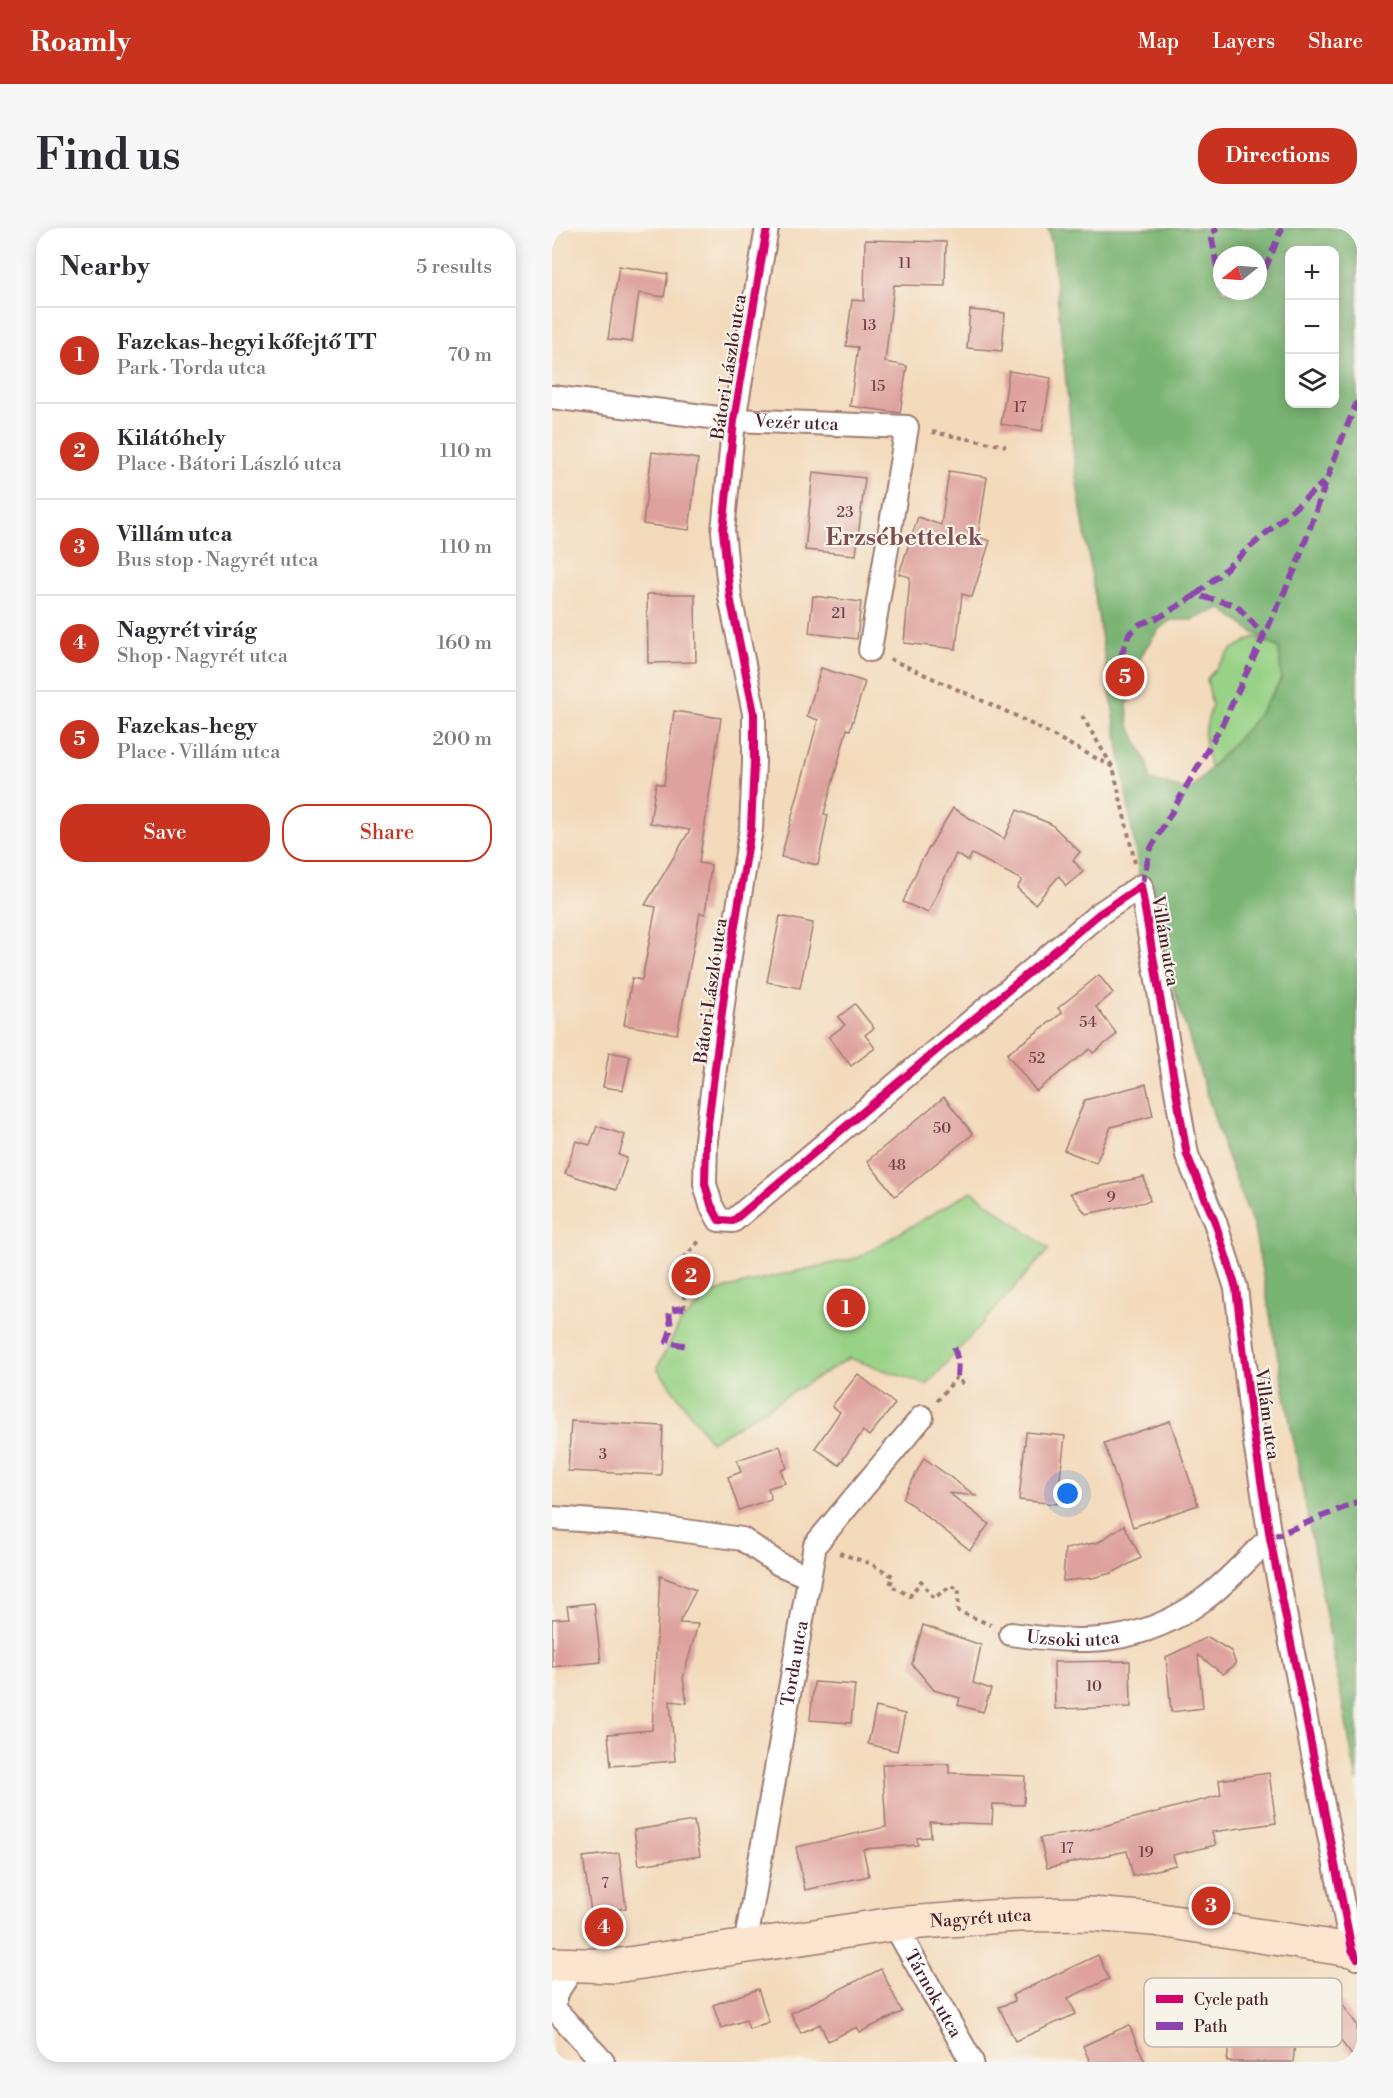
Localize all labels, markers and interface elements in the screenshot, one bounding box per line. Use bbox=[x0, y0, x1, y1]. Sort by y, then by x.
text: Roamly bbox=[30, 25, 131, 60]
text: Map bbox=[1138, 29, 1179, 55]
text: Layers bbox=[1212, 29, 1275, 55]
text: Share bbox=[1308, 29, 1363, 55]
button: Directions bbox=[1198, 128, 1357, 184]
text: Find us bbox=[36, 130, 180, 183]
north arrow bbox=[1213, 246, 1267, 300]
map controls bbox=[1285, 246, 1339, 408]
button: + bbox=[1285, 246, 1339, 300]
text: Nearby bbox=[60, 251, 150, 283]
house number: 11 bbox=[898, 254, 912, 273]
text: 5 results bbox=[416, 255, 492, 280]
street label: Bátori László utca bbox=[706, 292, 752, 442]
button: − bbox=[1285, 300, 1339, 354]
house number: 13 bbox=[862, 316, 876, 335]
text: Fazekas-hegyi kőfejtő TT bbox=[117, 329, 377, 356]
text: 1 bbox=[75, 343, 84, 368]
text: 70 m bbox=[448, 343, 492, 368]
button: layers bbox=[1285, 354, 1339, 408]
text: Park · Torda utca bbox=[117, 356, 266, 381]
house number: 15 bbox=[871, 377, 885, 396]
house number: 17 bbox=[1013, 398, 1027, 417]
street label: Vezér utca bbox=[753, 409, 840, 436]
text: Kilátóhely bbox=[117, 425, 226, 452]
text: 2 bbox=[73, 439, 86, 464]
text: 110 m bbox=[440, 439, 492, 464]
text: Place · Bátori László utca bbox=[117, 452, 342, 477]
house number: 23 bbox=[837, 503, 853, 522]
text: Villám utca bbox=[117, 521, 232, 548]
district label: Erzsébettelek bbox=[826, 523, 984, 553]
text: 3 bbox=[73, 535, 86, 560]
text: 110 m bbox=[440, 535, 492, 560]
text: Bus stop · Nagyrét utca bbox=[117, 548, 318, 573]
house number: 21 bbox=[831, 604, 847, 623]
text: Nagyrét virág bbox=[117, 617, 257, 644]
text: 4 bbox=[73, 631, 86, 656]
text: 160 m bbox=[437, 631, 492, 656]
text: Shop · Nagyrét utca bbox=[117, 644, 288, 669]
pin: 5 bbox=[1106, 654, 1144, 700]
text: Fazekas-hegy bbox=[117, 713, 258, 740]
text: 5 bbox=[73, 727, 86, 752]
text: 200 m bbox=[432, 727, 492, 752]
text: Place · Villám utca bbox=[117, 740, 280, 765]
button: Save bbox=[60, 804, 270, 862]
button: Share bbox=[282, 804, 492, 862]
street label: Villám utca bbox=[1146, 893, 1184, 989]
street label: Bátori László utca bbox=[689, 916, 733, 1066]
house number: 54 bbox=[1079, 1013, 1097, 1032]
house number: 52 bbox=[1029, 1049, 1045, 1068]
house number: 50 bbox=[933, 1119, 951, 1138]
house number: 48 bbox=[888, 1156, 906, 1175]
house number: 9 bbox=[1106, 1188, 1116, 1207]
pin: 2 bbox=[672, 1254, 710, 1298]
pin: 1 bbox=[826, 1286, 866, 1330]
street label: Villám utca bbox=[1249, 1366, 1285, 1462]
house number: 3 bbox=[599, 1445, 607, 1464]
your location bbox=[1053, 1479, 1082, 1508]
street label: Torda utca bbox=[776, 1618, 813, 1708]
street label: Uzsoki utca bbox=[1025, 1625, 1122, 1652]
house number: 10 bbox=[1086, 1677, 1102, 1696]
house number: 17 bbox=[1060, 1839, 1074, 1858]
house number: 19 bbox=[1138, 1843, 1154, 1862]
house number: 7 bbox=[601, 1874, 609, 1893]
pin: 3 bbox=[1192, 1884, 1230, 1928]
street label: Nagyrét utca bbox=[929, 1903, 1032, 1933]
pin: 4 bbox=[584, 1904, 624, 1950]
street label: Tárnok utca bbox=[899, 1946, 968, 2042]
legend bbox=[1144, 1978, 1342, 2047]
text: Cycle path bbox=[1194, 1990, 1269, 2010]
text: Path bbox=[1194, 2017, 1228, 2037]

